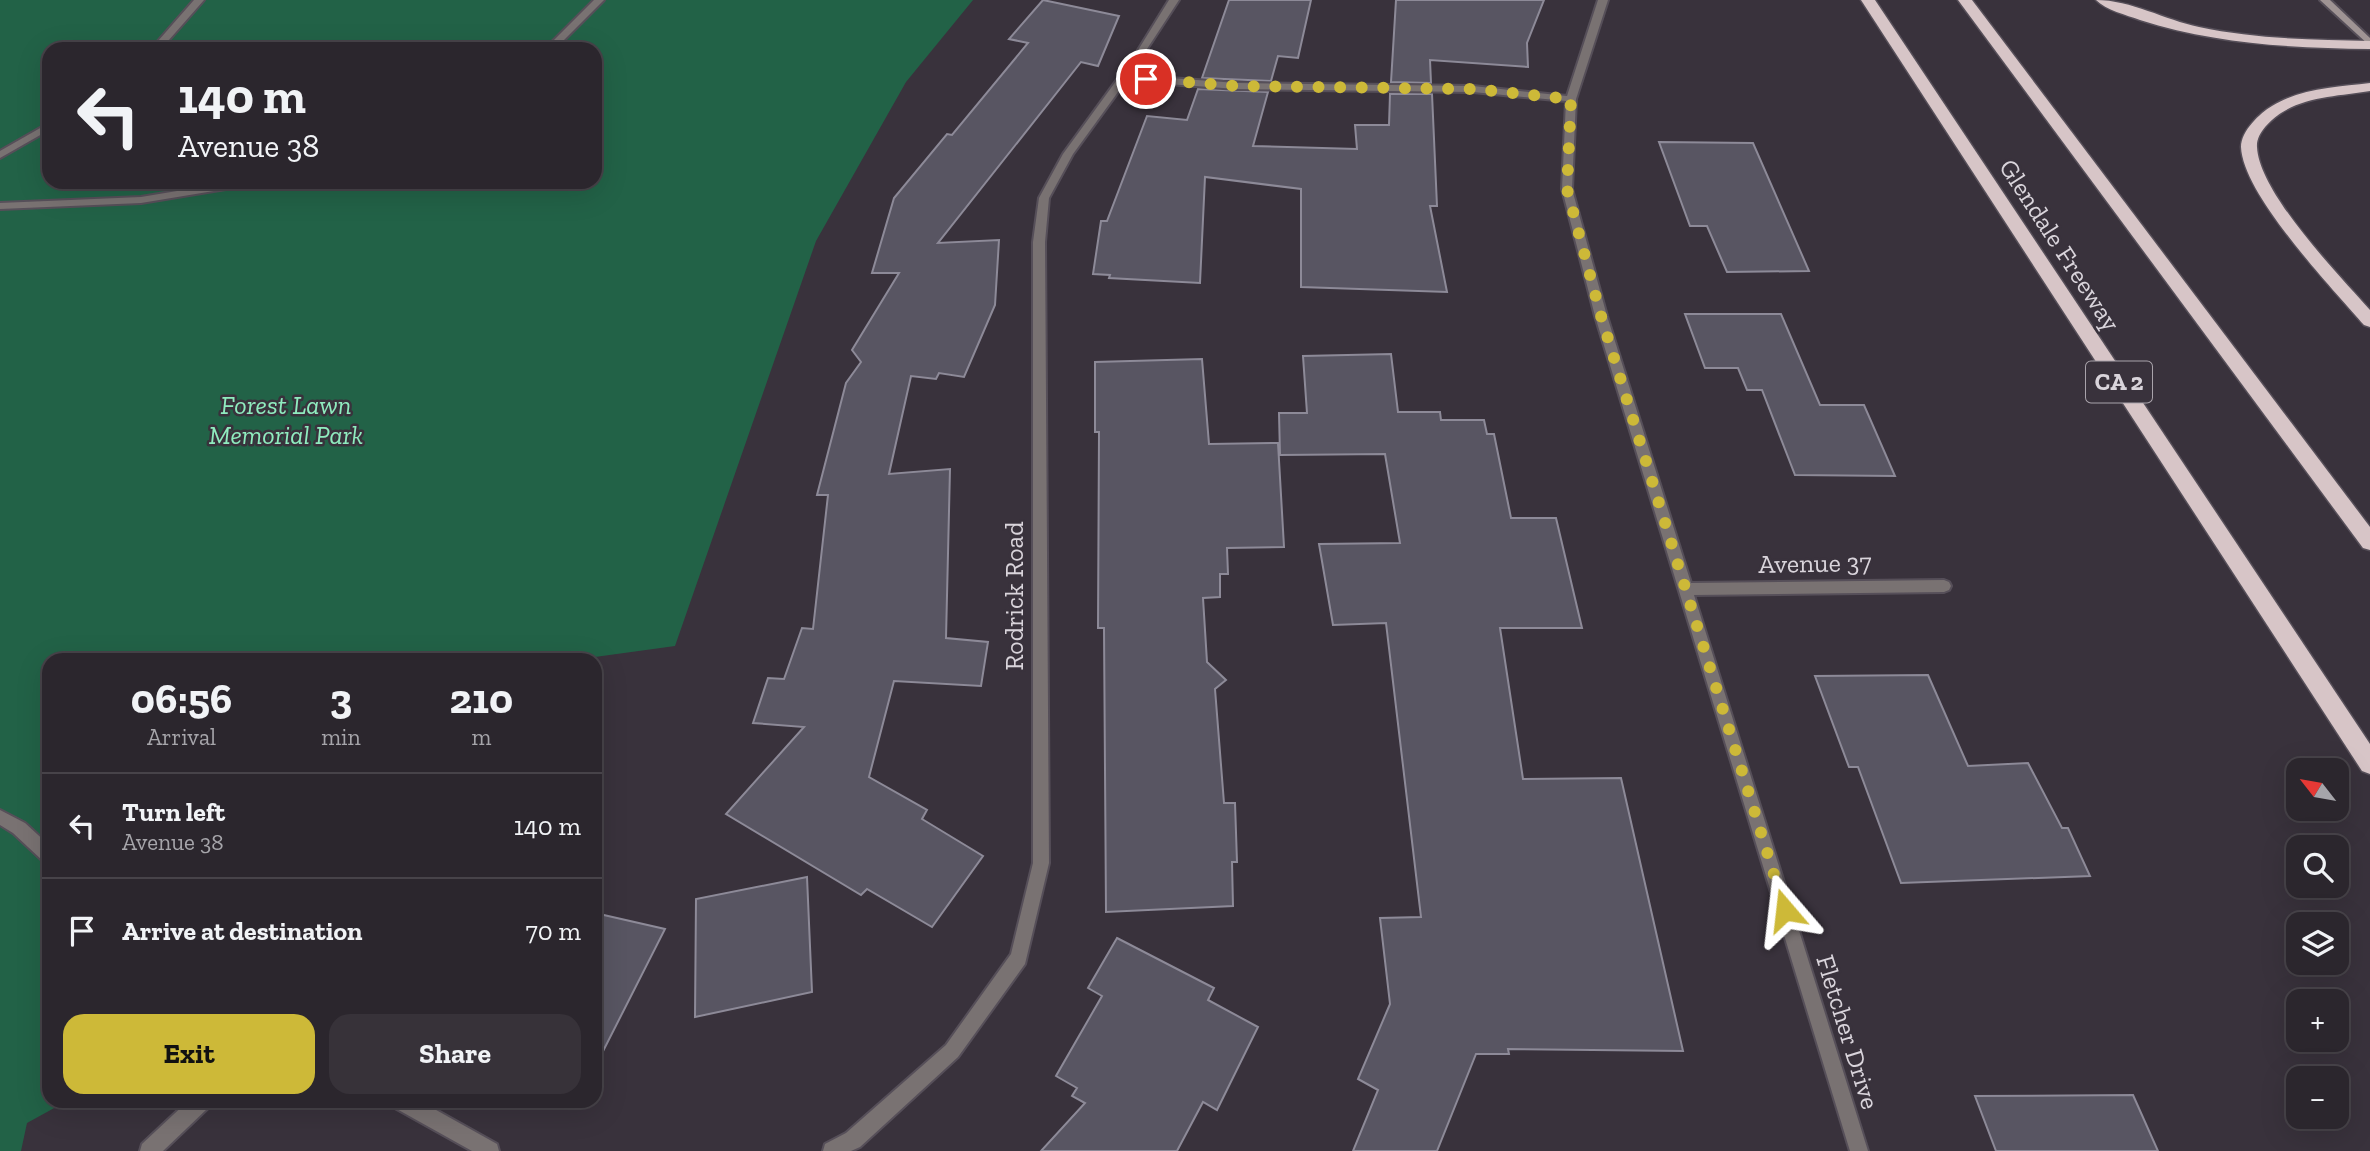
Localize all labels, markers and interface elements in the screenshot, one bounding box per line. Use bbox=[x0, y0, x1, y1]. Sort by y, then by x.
pin bbox=[1116, 49, 1176, 109]
icon: arrive bbox=[1127, 60, 1165, 98]
text: 140 m bbox=[178, 67, 306, 126]
icon: left bbox=[63, 70, 154, 161]
text: Avenue 38 bbox=[178, 127, 320, 165]
street label: Glendale Freeway bbox=[1992, 153, 2128, 338]
road number: CA 2 bbox=[2086, 362, 2152, 402]
park label: Forest Lawn Memorial Park bbox=[209, 389, 363, 451]
street label: Rodrick Road bbox=[998, 522, 1030, 670]
street label: Avenue 37 bbox=[1758, 546, 1872, 580]
text: 06:56 bbox=[131, 673, 232, 724]
text: 3 bbox=[330, 673, 352, 724]
text: 210 bbox=[449, 673, 513, 724]
text: Arrival bbox=[147, 723, 216, 751]
text: min bbox=[321, 723, 361, 751]
text: m bbox=[471, 723, 491, 751]
north arrow bbox=[2286, 758, 2348, 821]
map controls bbox=[2286, 758, 2349, 1129]
text: Turn left bbox=[122, 796, 225, 828]
icon: left bbox=[63, 807, 101, 845]
text: 140 m bbox=[514, 810, 581, 842]
text: Avenue 38 bbox=[122, 828, 224, 856]
button: search bbox=[2286, 835, 2349, 898]
position arrow bbox=[1748, 873, 1822, 947]
icon: arrive bbox=[63, 912, 101, 950]
button: layers bbox=[2286, 912, 2349, 975]
text: Arrive at destination bbox=[122, 915, 362, 947]
text: 70 m bbox=[525, 915, 581, 947]
street label: Fletcher Drive bbox=[1809, 951, 1887, 1113]
button: + bbox=[2286, 989, 2349, 1052]
button: Exit bbox=[63, 1014, 315, 1094]
button: Share bbox=[329, 1014, 581, 1094]
button: − bbox=[2286, 1066, 2349, 1129]

